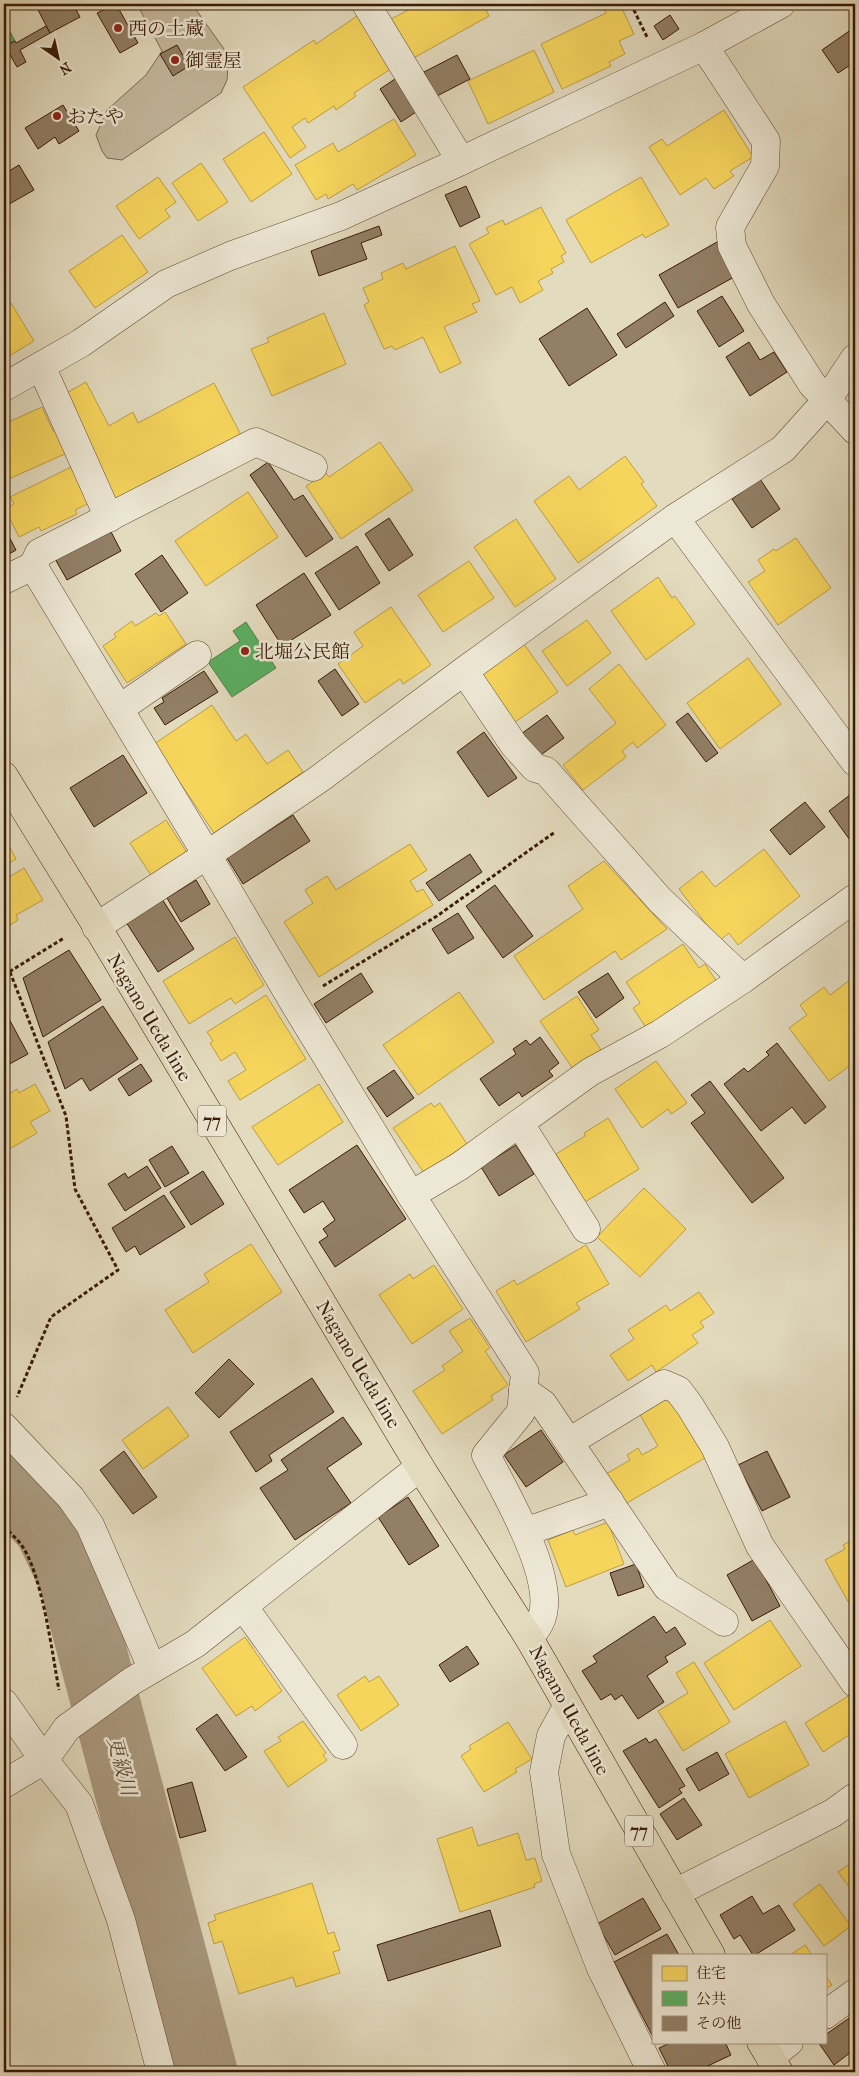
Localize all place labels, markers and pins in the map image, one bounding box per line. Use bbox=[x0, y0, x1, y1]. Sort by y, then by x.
place label: 西の土蔵 bbox=[128, 18, 204, 40]
marker: 西の土蔵 bbox=[112, 22, 124, 34]
place label: 御霊屋 bbox=[185, 50, 242, 72]
marker: 御霊屋 bbox=[169, 54, 181, 66]
place label: おたや bbox=[67, 106, 124, 128]
marker: おたや bbox=[51, 110, 63, 122]
place label: 北堀公民館 bbox=[255, 641, 350, 663]
marker: 北堀公民館 bbox=[239, 645, 251, 657]

